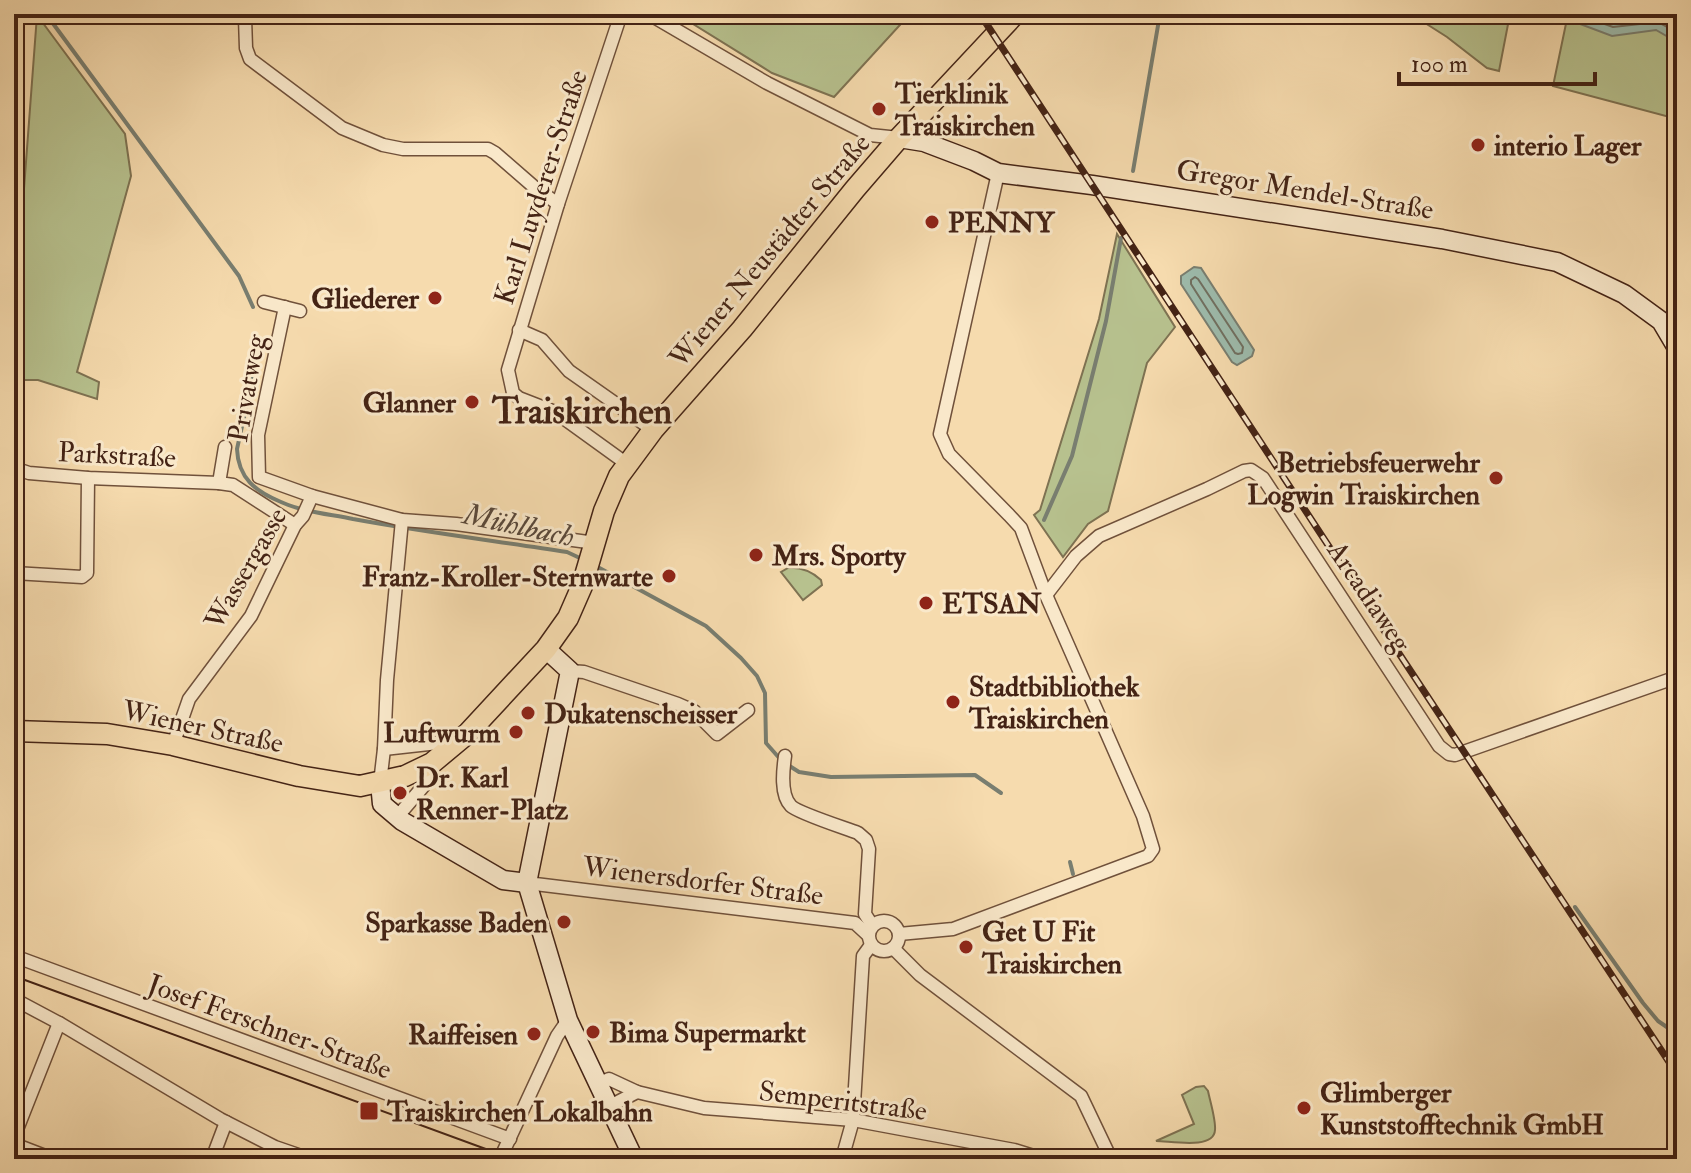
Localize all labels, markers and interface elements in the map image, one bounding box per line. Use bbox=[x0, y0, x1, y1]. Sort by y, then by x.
scale bar bbox=[1399, 36, 1595, 86]
text: 100 m bbox=[1411, 49, 1468, 80]
street label: Karl Luyderer-Straße bbox=[487, 66, 596, 309]
place label: Tierklinik Traiskirchen bbox=[894, 77, 1036, 144]
marker: Tierklinik Traiskirchen bbox=[870, 100, 888, 118]
street label: Wiener Neustädter Straße bbox=[661, 126, 879, 376]
place label: interio Lager bbox=[1493, 129, 1642, 164]
marker: interio Lager bbox=[1469, 136, 1487, 154]
street label: Gregor Mendel-Straße bbox=[1174, 153, 1436, 228]
place label: PENNY bbox=[948, 206, 1056, 241]
marker: PENNY bbox=[923, 213, 941, 231]
place label: Gliederer bbox=[311, 282, 420, 317]
marker: Gliederer bbox=[426, 289, 444, 307]
street label: Privatweg bbox=[221, 330, 274, 445]
place label: Glanner bbox=[363, 386, 457, 421]
district label: Traiskirchen bbox=[491, 389, 672, 434]
marker: Glanner bbox=[463, 393, 481, 411]
street label: Parkstraße bbox=[57, 435, 177, 476]
place label: Betriebsfeuerwehr Logwin Traiskirchen bbox=[1247, 446, 1481, 513]
marker: Betriebsfeuerwehr Logwin Traiskirchen bbox=[1487, 469, 1505, 487]
water label: Mühlbach bbox=[458, 495, 578, 555]
street label: Wassergasse bbox=[197, 501, 295, 637]
street label: Arcadiaweg bbox=[1318, 534, 1419, 660]
place label: Mrs. Sporty bbox=[771, 539, 907, 574]
marker: Mrs. Sporty bbox=[747, 546, 765, 564]
place label: Franz-Kroller-Sternwarte bbox=[362, 560, 653, 595]
marker: Franz-Kroller-Sternwarte bbox=[660, 567, 678, 585]
place label: ETSAN bbox=[942, 587, 1042, 622]
marker: ETSAN bbox=[917, 594, 935, 612]
place label: Stadtbibliothek Traiskirchen bbox=[968, 670, 1140, 737]
street label: Wiener Straße bbox=[118, 693, 287, 762]
marker: Stadtbibliothek Traiskirchen bbox=[944, 693, 962, 711]
place label: Dukatenscheisser bbox=[544, 697, 738, 732]
marker: Dukatenscheisser bbox=[519, 704, 537, 722]
place label: Luftwurm bbox=[383, 716, 500, 751]
marker: Luftwurm bbox=[507, 723, 525, 741]
place label: Dr. Karl Renner-Platz bbox=[416, 761, 569, 828]
marker: Dr. Karl Renner-Platz bbox=[391, 784, 409, 802]
street label: Wienersdorfer Straße bbox=[580, 849, 825, 914]
place label: Sparkasse Baden bbox=[365, 906, 549, 941]
marker: Sparkasse Baden bbox=[555, 913, 573, 931]
place label: Get U Fit Traiskirchen bbox=[981, 915, 1123, 982]
marker: Get U Fit Traiskirchen bbox=[957, 938, 975, 956]
street label: Josef Ferschner-Straße bbox=[142, 967, 396, 1088]
place label: Bima Supermarkt bbox=[609, 1016, 806, 1051]
place label: Raiffeisen bbox=[408, 1018, 519, 1053]
marker: Bima Supermarkt bbox=[584, 1023, 602, 1041]
marker: Raiffeisen bbox=[525, 1025, 543, 1043]
street label: Semperitstraße bbox=[757, 1074, 929, 1129]
place label: Glimberger Kunststofftechnik GmbH bbox=[1320, 1076, 1604, 1143]
place label: Traiskirchen Lokalbahn bbox=[386, 1095, 653, 1130]
marker: Glimberger Kunststofftechnik GmbH bbox=[1295, 1099, 1313, 1117]
marker: Traiskirchen Lokalbahn bbox=[358, 1100, 380, 1122]

